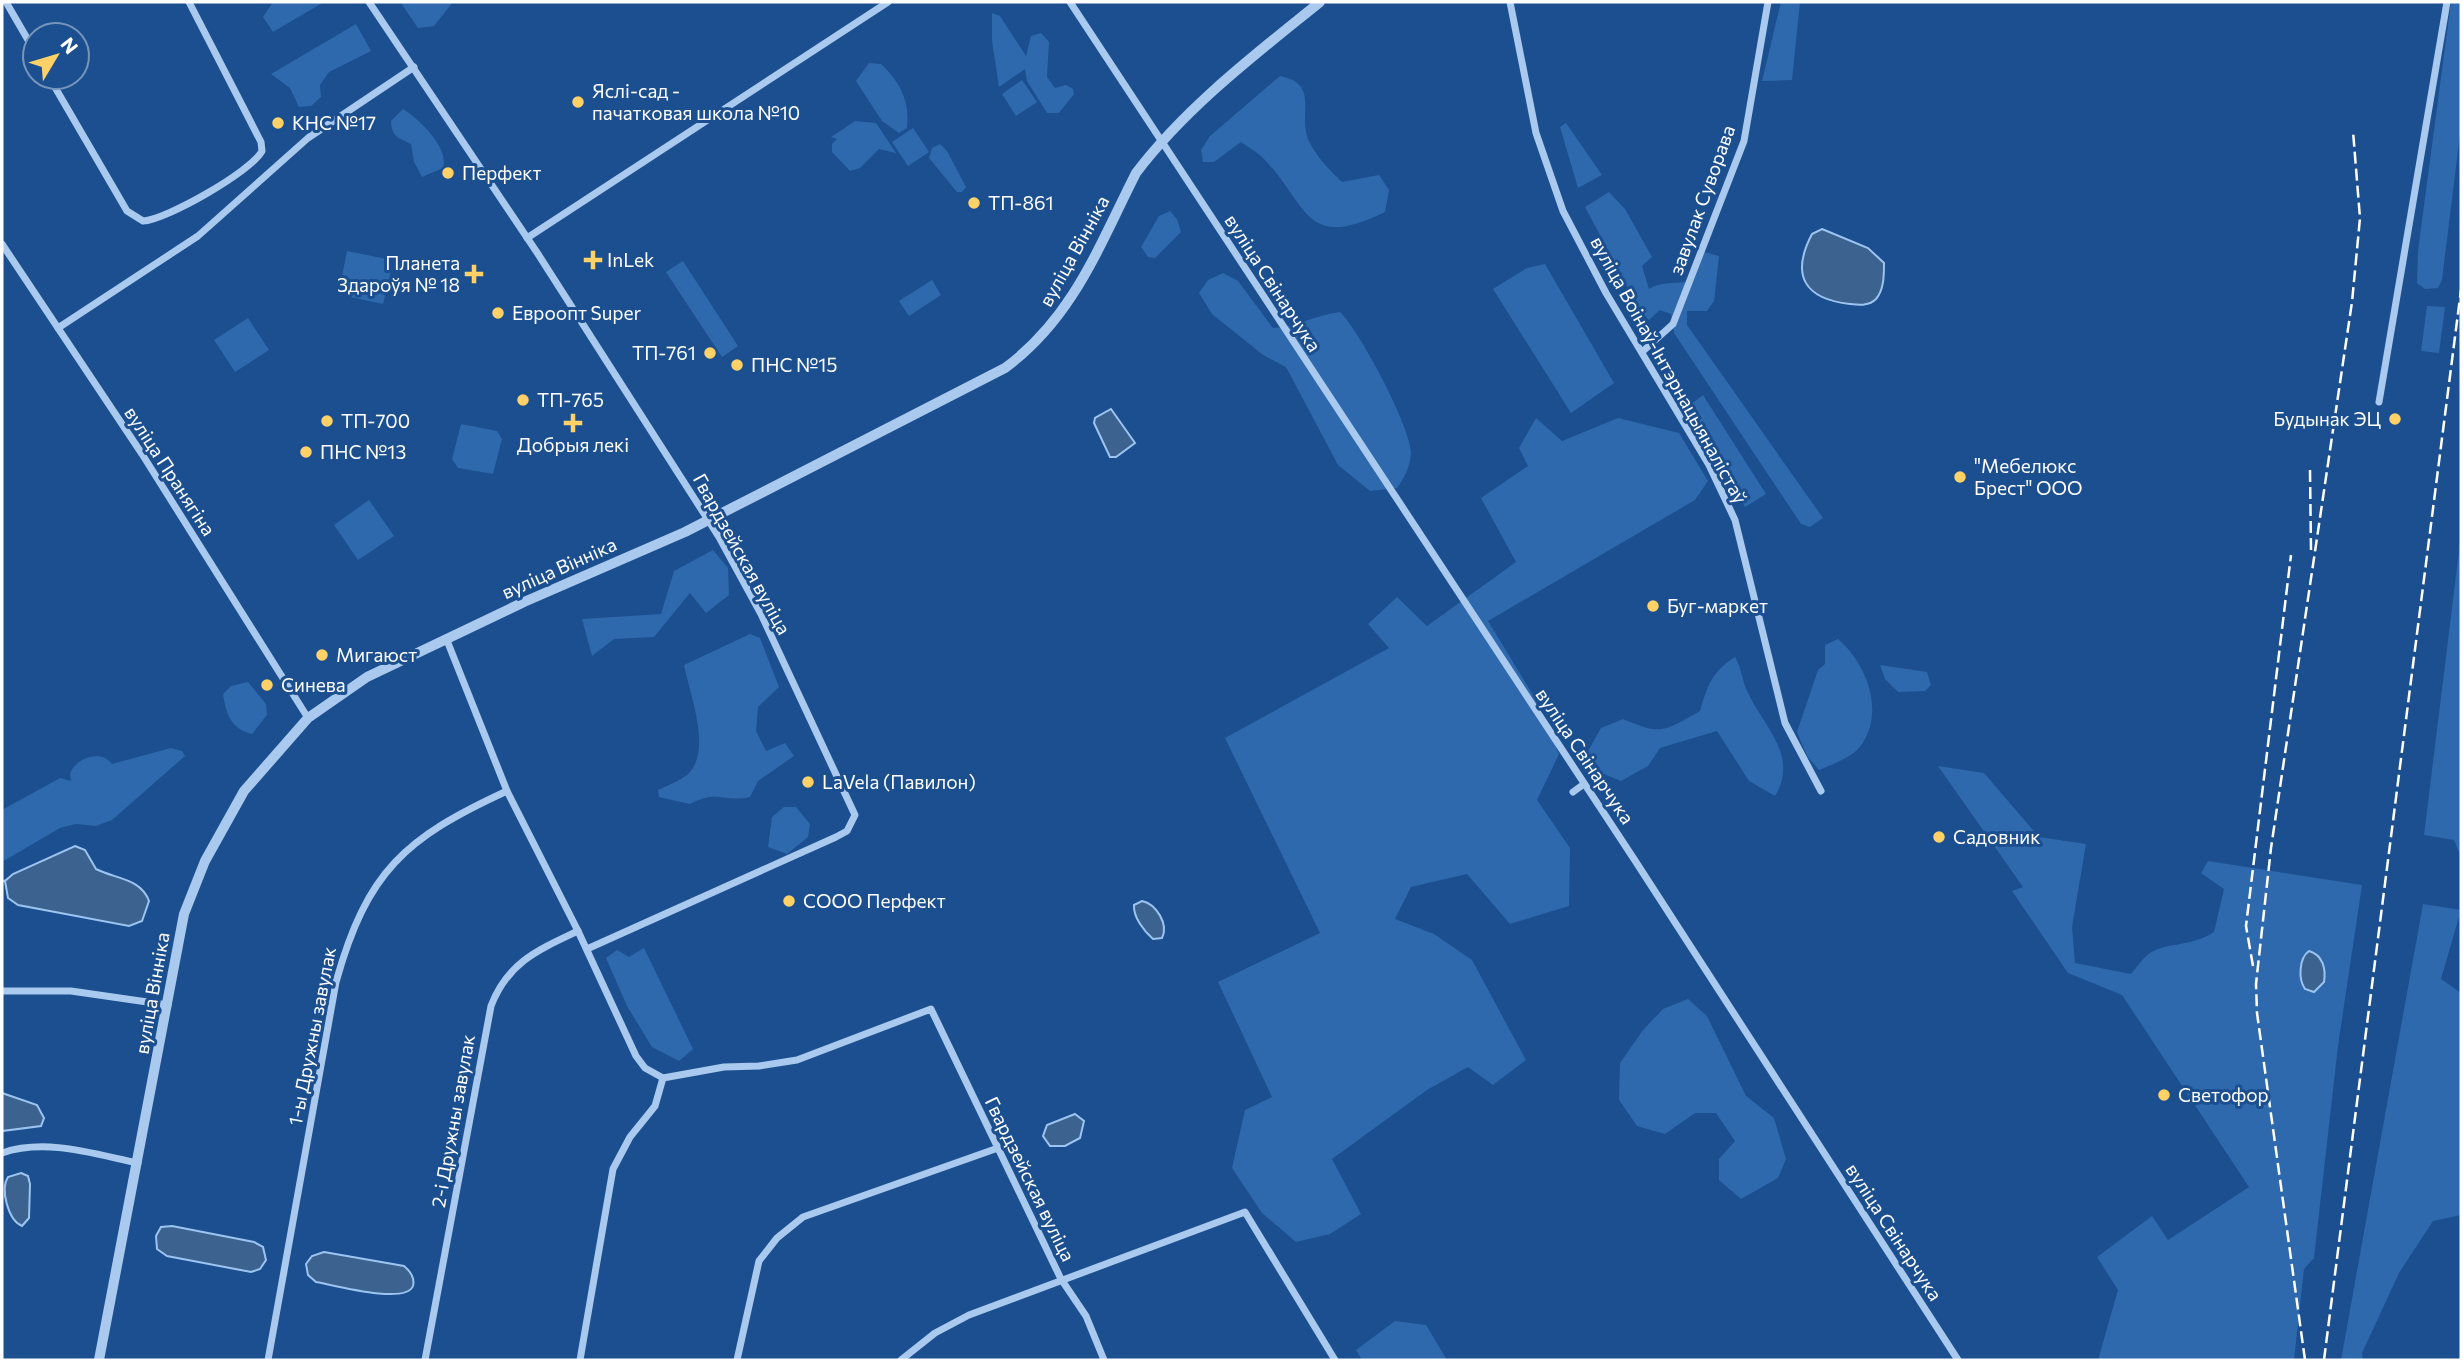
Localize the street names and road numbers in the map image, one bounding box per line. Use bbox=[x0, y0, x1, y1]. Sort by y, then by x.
street label: завулак Суворава bbox=[1664, 122, 1739, 278]
street label: вуліца Вінніка bbox=[1034, 191, 1114, 310]
street label: вуліца Свінарчука bbox=[1220, 210, 1326, 356]
street label: вуліца Воінаў-Інтэрнацыяналістаў bbox=[1586, 232, 1753, 508]
street label: вуліца Пранягіна bbox=[120, 402, 221, 540]
street label: Гвардзейская вуліца bbox=[689, 469, 796, 638]
street label: вуліца Вінніка bbox=[498, 532, 620, 603]
street label: вуліца Свінарчука bbox=[1531, 683, 1639, 828]
street label: вуліца Вінніка bbox=[129, 930, 174, 1056]
street label: 1-ы Дружны завулак bbox=[283, 945, 340, 1127]
street label: 2-і Дружны завулак bbox=[426, 1033, 479, 1209]
street label: Гвардзейская вуліца bbox=[981, 1093, 1080, 1265]
street label: вуліца Свінарчука bbox=[1841, 1159, 1947, 1305]

